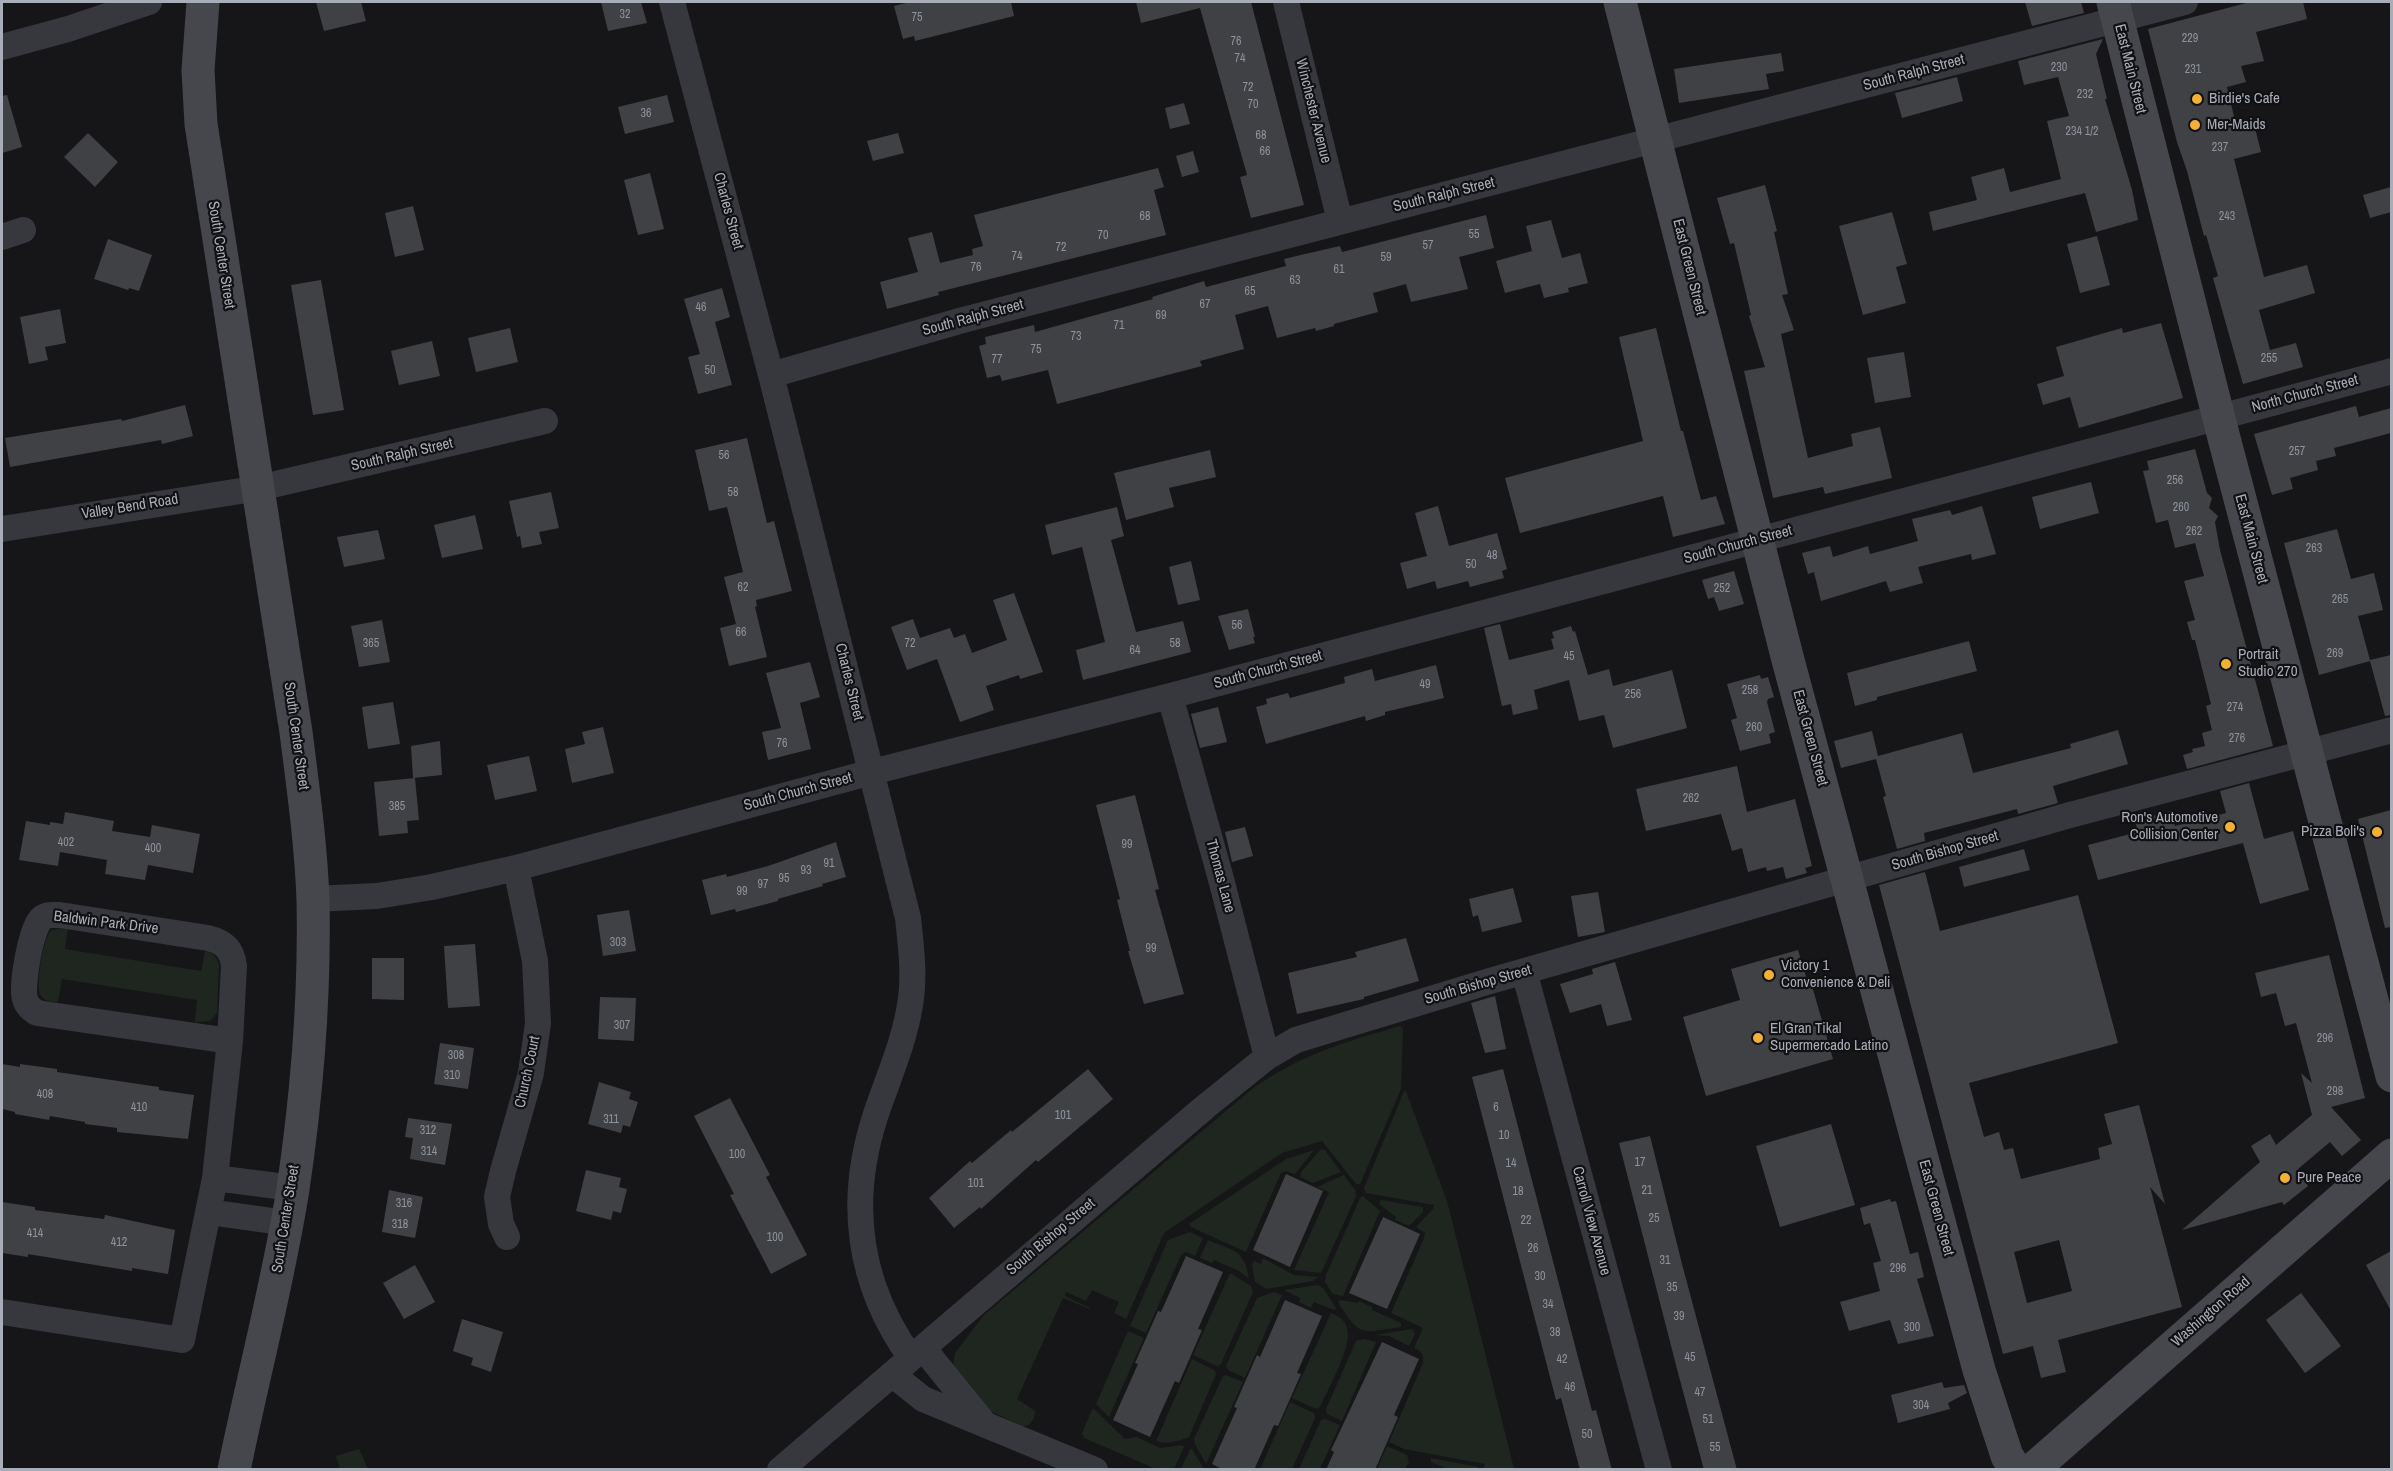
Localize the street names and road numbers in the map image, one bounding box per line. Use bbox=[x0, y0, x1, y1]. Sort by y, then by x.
street label: East Main Street bbox=[2110, 22, 2150, 116]
street label: South Ralph Street bbox=[1861, 51, 1967, 95]
street label: Winchester Avenue bbox=[1291, 57, 1335, 165]
street label: Charles Street bbox=[709, 171, 747, 251]
street label: South Ralph Street bbox=[1391, 174, 1497, 216]
street label: South Center Street bbox=[204, 200, 238, 310]
street label: East Green Street bbox=[1668, 217, 1710, 317]
street label: South Ralph Street bbox=[920, 296, 1026, 340]
street label: North Church Street bbox=[2250, 371, 2360, 417]
street label: South Ralph Street bbox=[349, 435, 455, 475]
street label: Valley Bend Road bbox=[80, 490, 180, 524]
street label: East Main Street bbox=[2230, 492, 2272, 586]
street label: South Church Street bbox=[1682, 522, 1794, 568]
street label: Charles Street bbox=[831, 642, 867, 722]
street label: South Church Street bbox=[1212, 647, 1324, 693]
street label: South Center Street bbox=[280, 681, 312, 791]
street label: East Green Street bbox=[1789, 688, 1831, 788]
street label: South Church Street bbox=[742, 769, 854, 815]
street label: South Bishop Street bbox=[1890, 827, 2000, 875]
street label: Thomas Lane bbox=[1202, 837, 1238, 915]
street label: Baldwin Park Drive bbox=[53, 908, 159, 938]
street label: South Bishop Street bbox=[1423, 961, 1533, 1009]
street label: Church Court bbox=[512, 1034, 544, 1110]
street label: East Green Street bbox=[1915, 1158, 1957, 1258]
street label: South Center Street bbox=[269, 1164, 303, 1274]
street label: Carroll View Avenue bbox=[1568, 1165, 1614, 1277]
street label: South Bishop Street bbox=[1003, 1195, 1099, 1279]
street label: Washington Road bbox=[2168, 1273, 2254, 1351]

